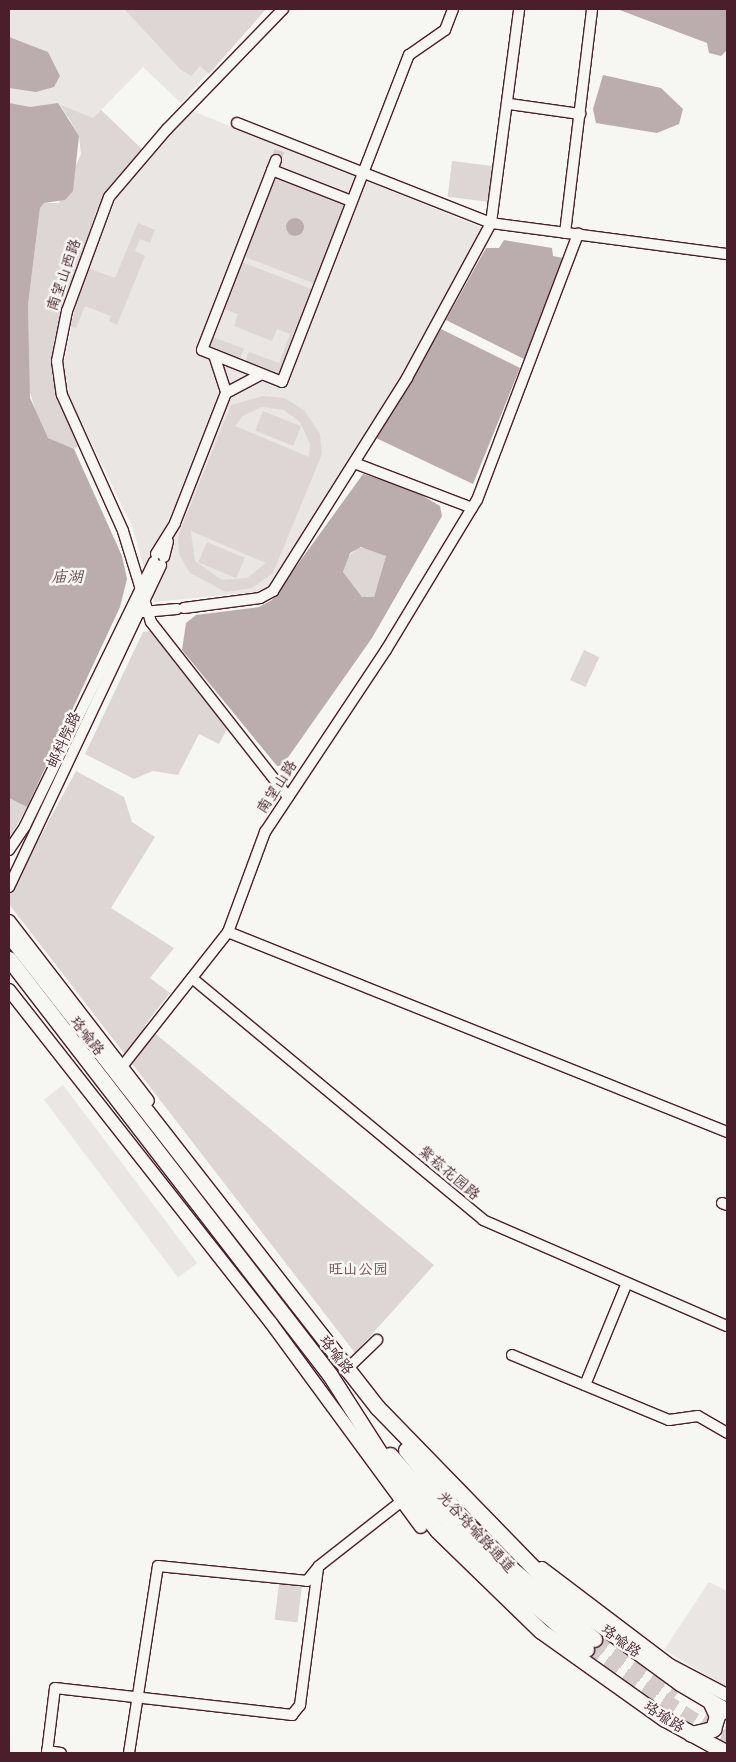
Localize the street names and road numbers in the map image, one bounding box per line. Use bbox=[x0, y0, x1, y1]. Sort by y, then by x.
street label: 南望山西路 bbox=[43, 237, 85, 313]
street label: 邮科院路 bbox=[43, 709, 85, 771]
street label: 南望山路 bbox=[253, 757, 301, 817]
street label: 珞喻路 bbox=[66, 1013, 108, 1059]
street label: 紫菘花园路 bbox=[414, 1142, 484, 1204]
street label: 珞喻路 bbox=[315, 1332, 357, 1378]
street label: 光谷珞喻路通道 bbox=[434, 1487, 518, 1577]
street label: 珞喻路 bbox=[598, 1620, 644, 1662]
street label: 珞瑜路 bbox=[640, 1697, 688, 1737]

